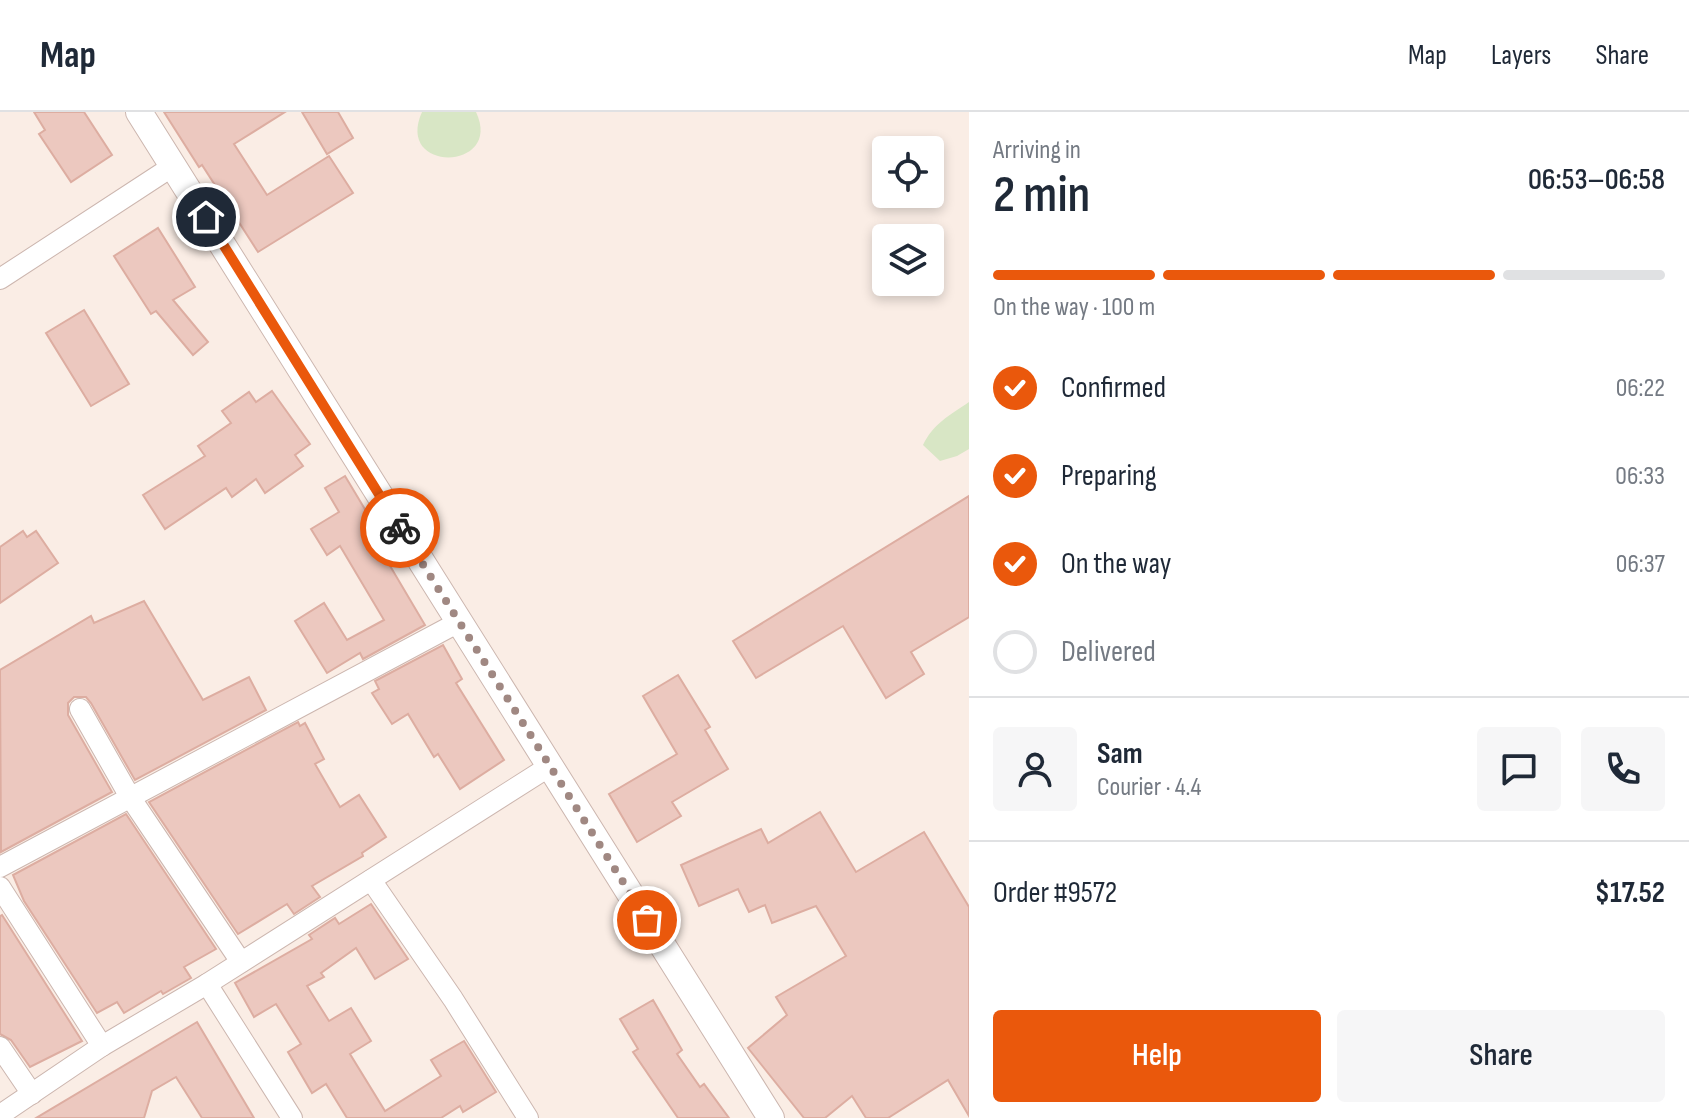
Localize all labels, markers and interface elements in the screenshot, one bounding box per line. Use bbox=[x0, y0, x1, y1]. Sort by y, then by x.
text: Map bbox=[40, 33, 96, 78]
text: Map bbox=[1408, 39, 1447, 72]
text: Layers bbox=[1491, 39, 1551, 72]
text: Share bbox=[1595, 39, 1649, 72]
text: Arriving in bbox=[993, 135, 1081, 166]
map controls bbox=[872, 136, 944, 296]
button: locate bbox=[872, 136, 944, 208]
text: 06:53–06:58 bbox=[1528, 162, 1665, 198]
text: 2 min bbox=[993, 164, 1090, 227]
pin bbox=[172, 183, 240, 251]
icon: home bbox=[184, 195, 228, 239]
button: layers bbox=[872, 224, 944, 296]
text: On the way · 100 m bbox=[993, 292, 1155, 323]
icon: check bbox=[993, 366, 1037, 410]
text: Confirmed bbox=[1061, 370, 1166, 406]
text: 06:22 bbox=[1616, 373, 1665, 404]
icon: check bbox=[993, 454, 1037, 498]
text: Preparing bbox=[1061, 458, 1157, 494]
text: 06:33 bbox=[1615, 461, 1665, 492]
courier bbox=[360, 488, 440, 568]
icon: bike bbox=[378, 506, 422, 550]
icon: check bbox=[993, 542, 1037, 586]
text: On the way bbox=[1061, 546, 1171, 582]
text: 06:37 bbox=[1616, 549, 1665, 580]
text: Delivered bbox=[1061, 634, 1156, 670]
button: person bbox=[993, 727, 1077, 811]
button: chat bbox=[1477, 727, 1561, 811]
button: phone bbox=[1581, 727, 1665, 811]
text: Sam bbox=[1097, 736, 1143, 772]
text: Courier · 4.4 bbox=[1097, 772, 1201, 803]
text: Order #9572 bbox=[993, 875, 1117, 911]
text: $17.52 bbox=[1595, 875, 1665, 911]
pin bbox=[613, 886, 681, 954]
icon: bag bbox=[625, 898, 669, 942]
button: Help bbox=[993, 1010, 1321, 1102]
button: Share bbox=[1337, 1010, 1665, 1102]

